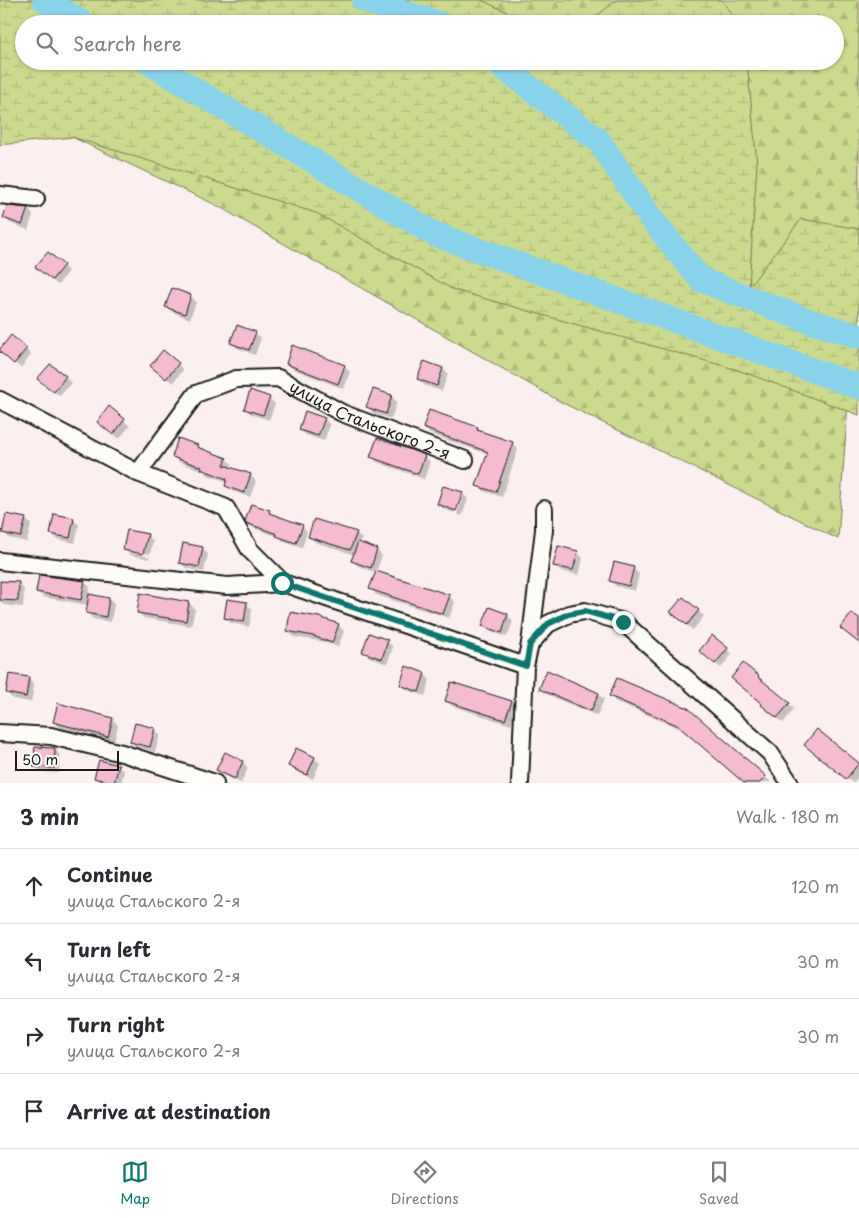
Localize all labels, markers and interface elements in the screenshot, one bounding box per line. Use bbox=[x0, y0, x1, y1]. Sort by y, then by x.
search box bbox=[15, 15, 844, 70]
icon: search bbox=[33, 29, 61, 57]
text: Search here bbox=[73, 29, 182, 57]
street label: улица Стальского 2-я bbox=[285, 374, 454, 464]
route start bbox=[271, 572, 294, 595]
route end bbox=[612, 611, 635, 634]
scale bar bbox=[15, 748, 119, 771]
text: 50 m bbox=[22, 749, 58, 770]
text: 3 min bbox=[20, 800, 79, 832]
text: Walk · 180 m bbox=[736, 804, 839, 828]
text: Continue bbox=[67, 860, 153, 888]
icon: ahead bbox=[20, 872, 48, 900]
text: 120 m bbox=[792, 874, 839, 898]
text: улица Стальского 2-я bbox=[67, 888, 240, 912]
text: Turn left bbox=[67, 935, 151, 963]
icon: left bbox=[20, 947, 48, 975]
text: 30 m bbox=[797, 949, 839, 973]
text: улица Стальского 2-я bbox=[67, 963, 240, 987]
text: Turn right bbox=[67, 1010, 165, 1038]
icon: right bbox=[20, 1022, 48, 1050]
text: 30 m bbox=[797, 1024, 839, 1048]
text: улица Стальского 2-я bbox=[67, 1038, 240, 1062]
icon: arrive bbox=[20, 1097, 48, 1125]
text: Arrive at destination bbox=[67, 1097, 271, 1125]
tab: Map bbox=[120, 1158, 150, 1209]
tab: Directions bbox=[391, 1158, 459, 1209]
tab: Saved bbox=[699, 1158, 739, 1209]

